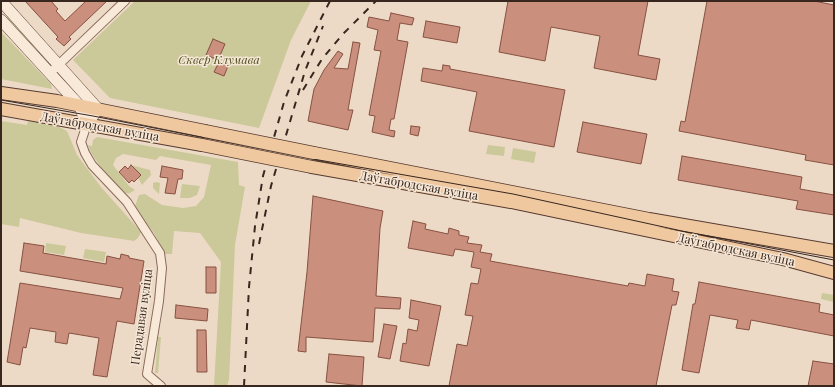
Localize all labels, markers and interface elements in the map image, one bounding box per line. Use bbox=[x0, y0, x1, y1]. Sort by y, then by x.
park label: Сквер Клумава bbox=[178, 53, 260, 67]
street label: Даўгабродская вуліца bbox=[40, 110, 160, 144]
street label: Даўгабродская вуліца bbox=[359, 169, 479, 203]
street label: Даўгабродская вуліца bbox=[676, 231, 796, 269]
street label: Перадавая вуліца bbox=[128, 268, 156, 366]

